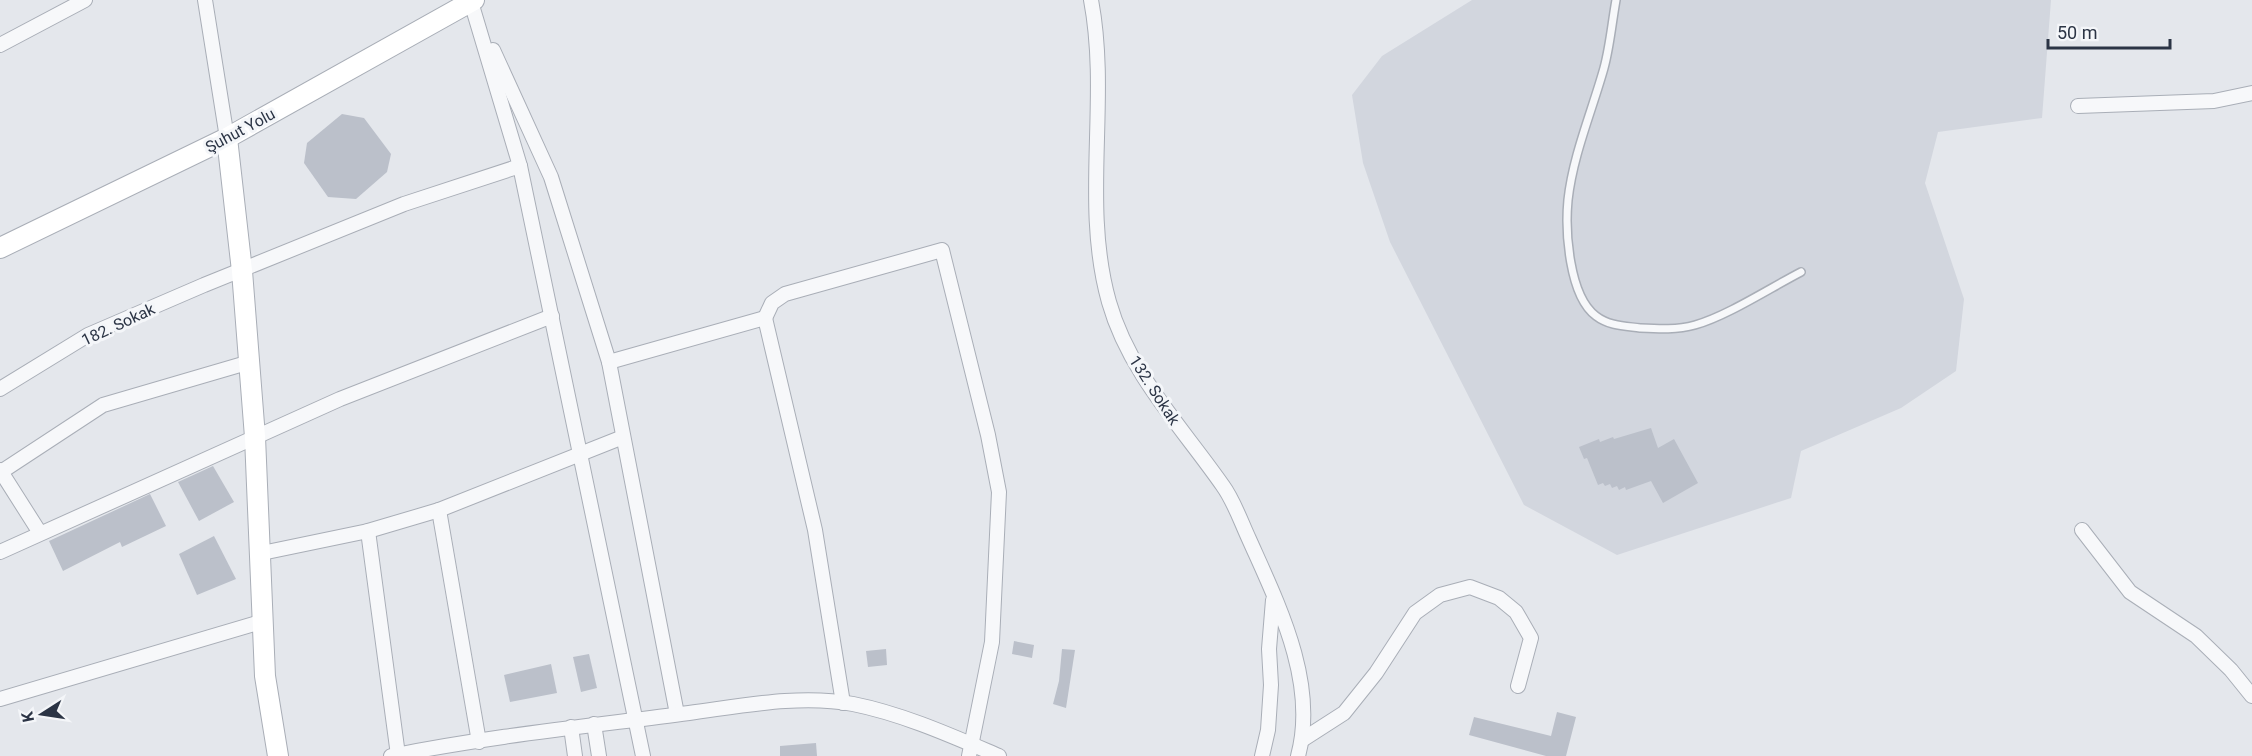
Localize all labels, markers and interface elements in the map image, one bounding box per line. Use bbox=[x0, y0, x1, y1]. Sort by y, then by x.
scale bar bbox=[2048, 12, 2170, 50]
text: 50 m bbox=[2057, 22, 2097, 43]
street label: Şuhut Yolu bbox=[202, 104, 278, 157]
street label: 182. Sokak bbox=[79, 299, 159, 350]
street label: 132. Sokak bbox=[1125, 352, 1184, 429]
north arrow bbox=[12, 684, 72, 744]
text: K bbox=[17, 709, 38, 724]

